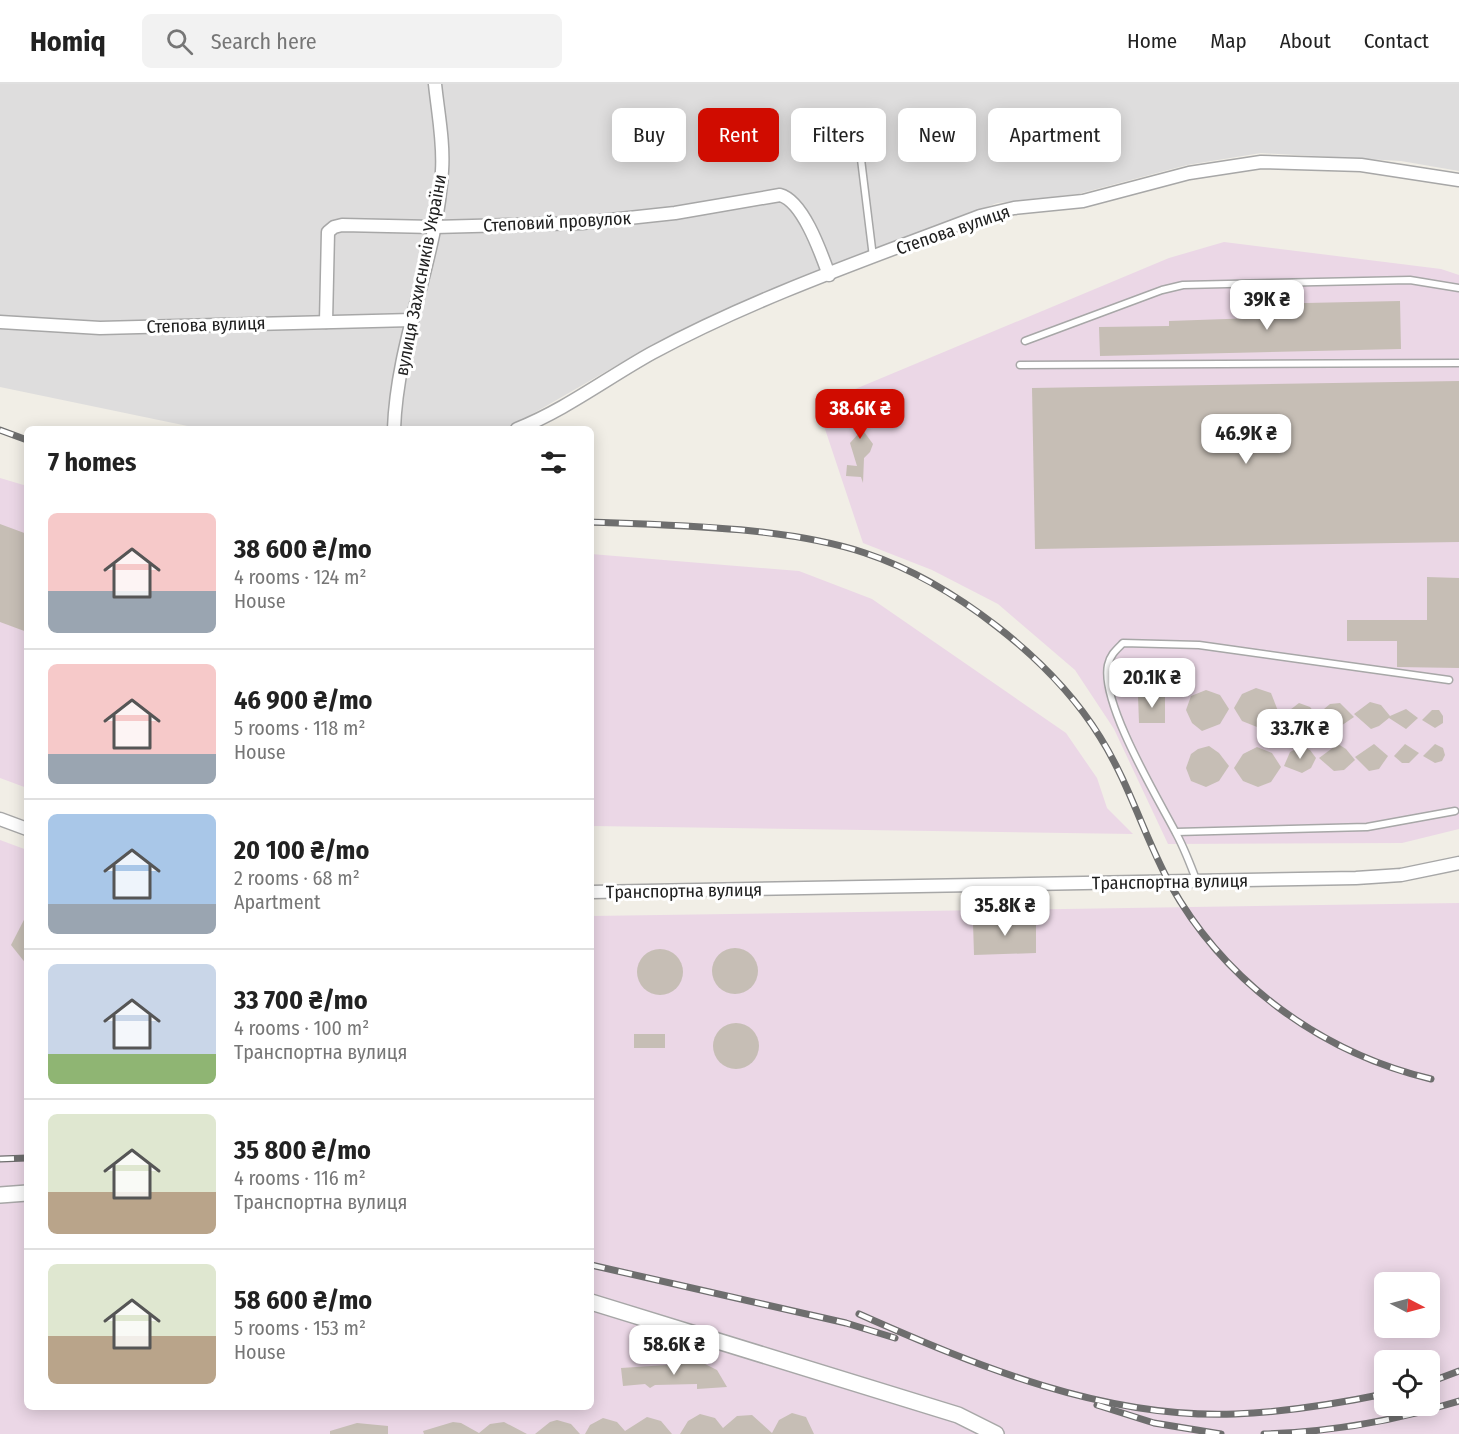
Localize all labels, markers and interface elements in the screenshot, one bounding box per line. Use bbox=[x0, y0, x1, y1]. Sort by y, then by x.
search box bbox=[142, 14, 562, 68]
text: Homiq bbox=[30, 25, 106, 58]
icon: search bbox=[163, 25, 196, 58]
text: Search here bbox=[211, 28, 317, 55]
text: Home bbox=[1127, 28, 1177, 54]
text: Map bbox=[1210, 28, 1247, 54]
text: About bbox=[1280, 28, 1331, 54]
text: Contact bbox=[1364, 28, 1429, 54]
chip: Buy bbox=[612, 108, 686, 162]
chip: Rent bbox=[698, 108, 779, 162]
chip: Filters bbox=[791, 108, 886, 162]
chip: New bbox=[898, 108, 976, 162]
chip: Apartment bbox=[988, 108, 1121, 162]
street label: вулиця Захисників України bbox=[391, 172, 451, 378]
street label: Степова вулиця bbox=[893, 200, 1013, 260]
street label: Степовий провулок bbox=[483, 207, 632, 237]
pin: 39K ₴ bbox=[1225, 280, 1309, 331]
text: 39K ₴ bbox=[1244, 287, 1290, 311]
street label: Степова вулиця bbox=[146, 312, 266, 338]
pin: 38.6K ₴ bbox=[805, 389, 915, 440]
text: 38.6K ₴ bbox=[829, 396, 891, 420]
pin: 46.9K ₴ bbox=[1191, 414, 1301, 465]
text: 46.9K ₴ bbox=[1215, 421, 1277, 445]
icon: filters bbox=[537, 446, 570, 479]
text: 7 homes bbox=[48, 447, 136, 478]
text: 38 600 ₴/mo bbox=[234, 534, 372, 565]
icon: home bbox=[96, 537, 168, 609]
text: 4 rooms · 124 m² bbox=[234, 565, 367, 589]
text: House bbox=[234, 589, 286, 613]
pin: 20.1K ₴ bbox=[1097, 658, 1207, 709]
text: 20.1K ₴ bbox=[1123, 665, 1181, 689]
text: 46 900 ₴/mo bbox=[234, 685, 372, 716]
icon: home bbox=[96, 688, 168, 760]
pin: 33.7K ₴ bbox=[1245, 709, 1355, 760]
text: 5 rooms · 118 m² bbox=[234, 716, 365, 740]
text: 33.7K ₴ bbox=[1271, 716, 1329, 740]
text: House bbox=[234, 740, 286, 764]
text: 20 100 ₴/mo bbox=[234, 835, 369, 866]
icon: home bbox=[96, 838, 168, 910]
text: 2 rooms · 68 m² bbox=[234, 866, 360, 890]
street label: Транспортна вулиця bbox=[1092, 870, 1248, 894]
street label: Транспортна вулиця bbox=[606, 879, 762, 903]
pin: 35.8K ₴ bbox=[950, 886, 1060, 937]
text: Apartment bbox=[234, 890, 321, 914]
text: 35.8K ₴ bbox=[975, 893, 1035, 917]
text: 33 700 ₴/mo bbox=[234, 985, 368, 1016]
icon: home bbox=[96, 988, 168, 1060]
text: 4 rooms · 100 m² bbox=[234, 1016, 369, 1040]
text: Транспортна вулиця bbox=[234, 1040, 407, 1064]
text: 35 800 ₴/mo bbox=[234, 1135, 371, 1166]
icon: home bbox=[96, 1138, 168, 1210]
text: 4 rooms · 116 m² bbox=[234, 1166, 366, 1190]
text: Транспортна вулиця bbox=[234, 1190, 407, 1214]
north arrow bbox=[1374, 1272, 1440, 1338]
map controls bbox=[1374, 1272, 1440, 1416]
text: 58 600 ₴/mo bbox=[234, 1285, 372, 1316]
icon: home bbox=[96, 1288, 168, 1360]
text: 5 rooms · 153 m² bbox=[234, 1316, 366, 1340]
pin: 58.6K ₴ bbox=[619, 1325, 729, 1376]
text: 58.6K ₴ bbox=[643, 1332, 705, 1356]
text: House bbox=[234, 1340, 286, 1364]
button: locate bbox=[1374, 1350, 1440, 1416]

